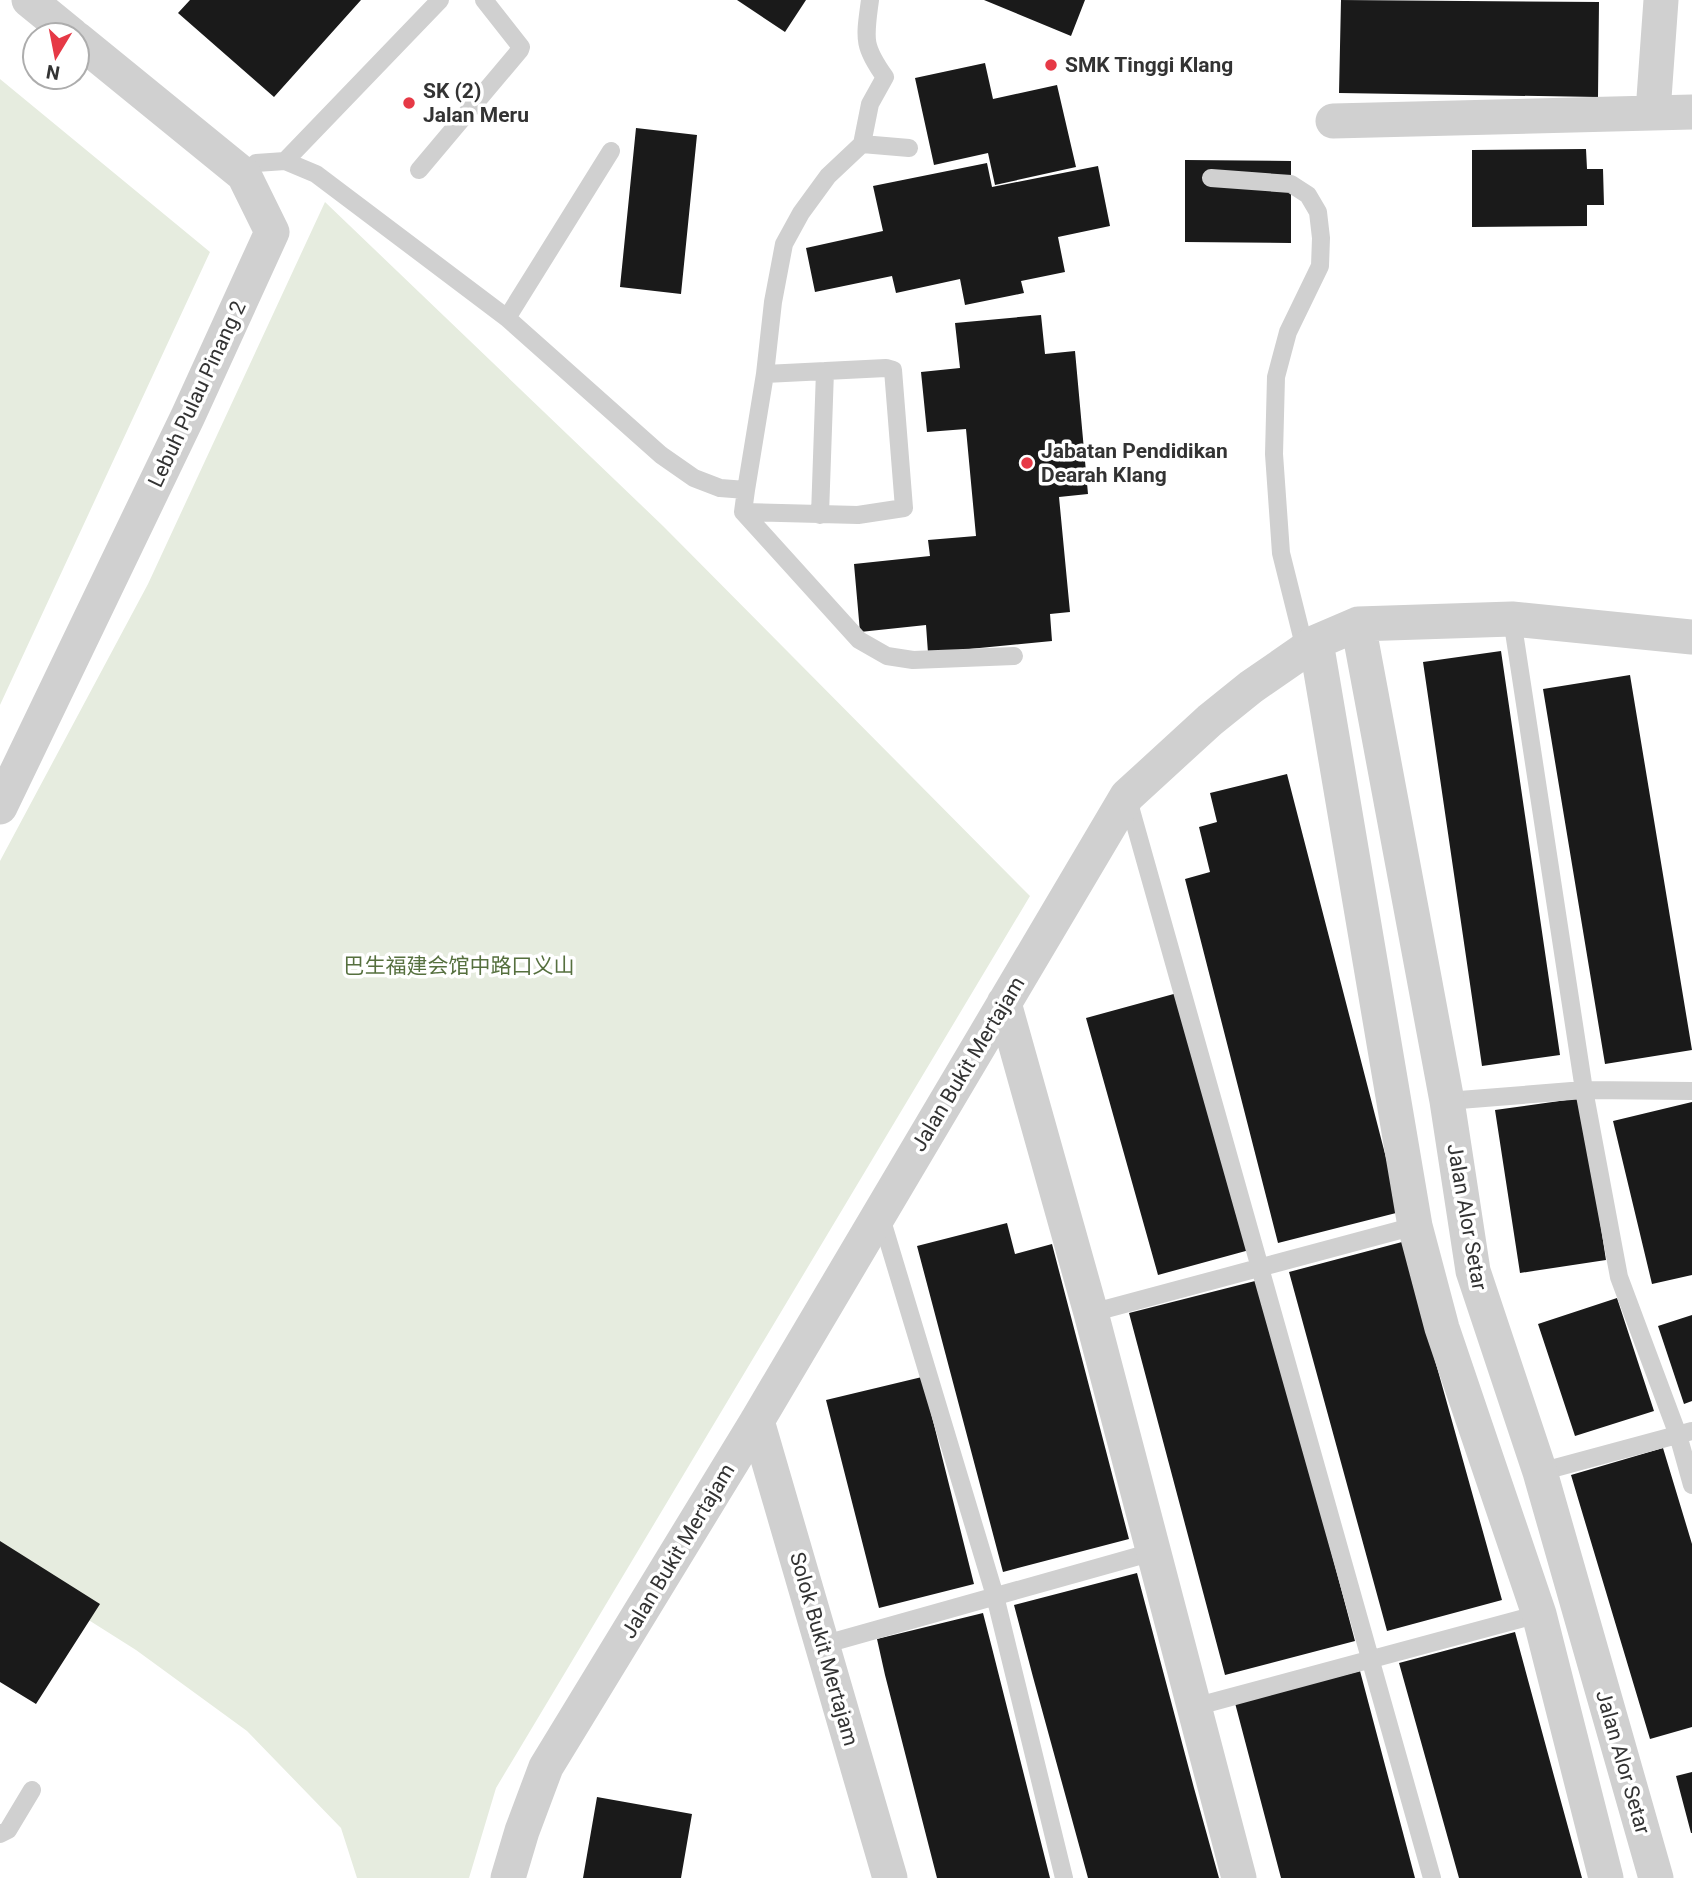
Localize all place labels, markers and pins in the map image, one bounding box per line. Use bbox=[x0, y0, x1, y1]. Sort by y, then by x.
place label: SMK Tinggi Klang bbox=[1065, 53, 1233, 77]
marker: SMK Tinggi Klang bbox=[1043, 57, 1059, 73]
place label: SK (2) Jalan Meru bbox=[423, 79, 529, 127]
marker: SK (2) Jalan Meru bbox=[401, 95, 417, 111]
place label: Jabatan Pendidikan Dearah Klang bbox=[1041, 439, 1228, 487]
marker: Jabatan Pendidikan Dearah Klang bbox=[1019, 455, 1035, 471]

